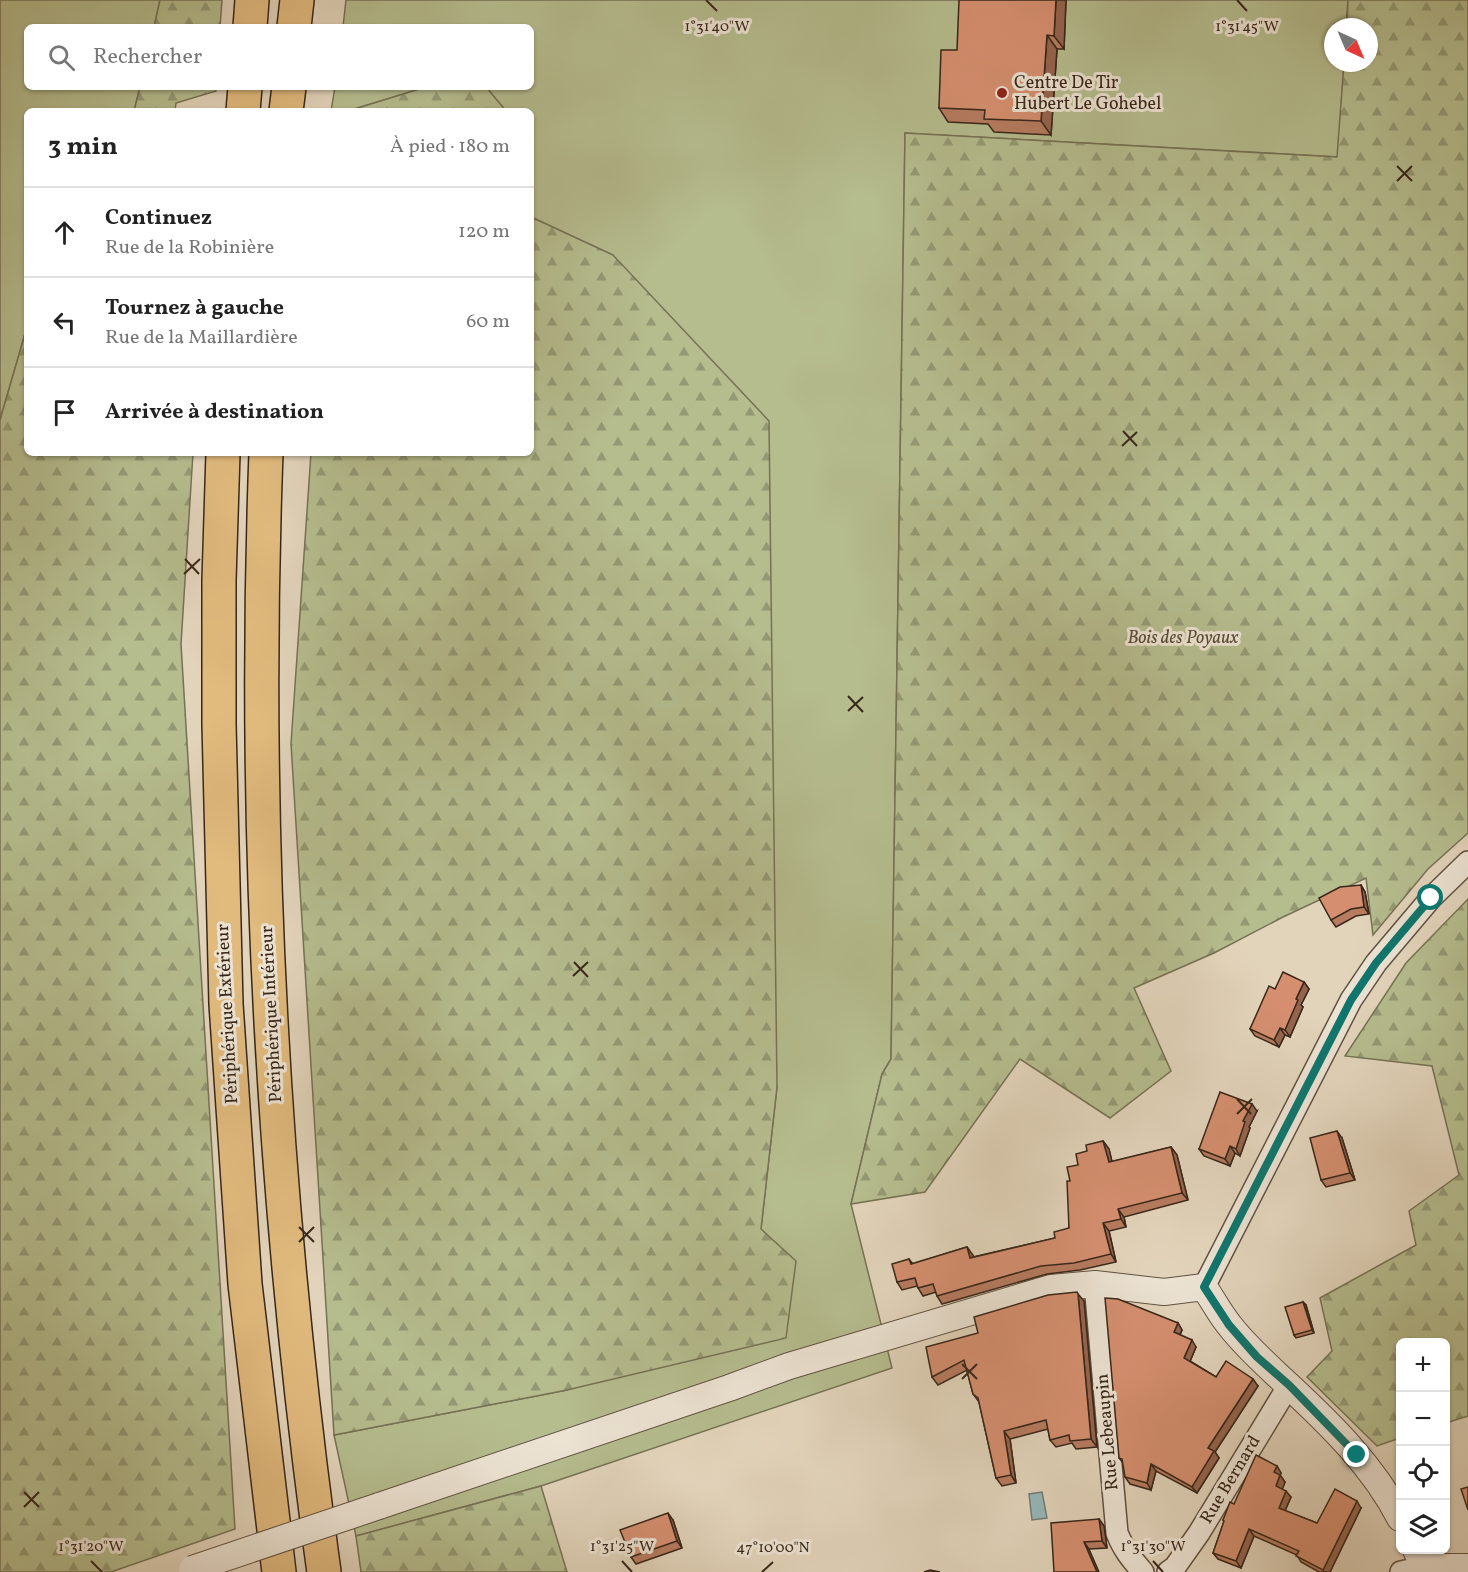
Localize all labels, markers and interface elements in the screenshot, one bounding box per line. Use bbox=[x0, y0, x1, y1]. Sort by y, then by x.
text: 1°31'40"W bbox=[684, 17, 750, 38]
text: 1°31'45"W bbox=[1215, 17, 1279, 38]
north arrow bbox=[1324, 18, 1378, 72]
search box bbox=[24, 24, 534, 90]
icon: search bbox=[45, 41, 78, 74]
text: Rechercher bbox=[93, 42, 202, 73]
place label: Centre De Tir Hubert Le Gohebel bbox=[1014, 71, 1161, 117]
marker: Centre De Tir Hubert Le Gohebel bbox=[995, 86, 1009, 100]
text: 3 min bbox=[48, 129, 118, 165]
text: À pied · 180 m bbox=[390, 133, 510, 161]
text: Continuez bbox=[105, 203, 212, 234]
icon: ahead bbox=[48, 216, 81, 249]
text: 120 m bbox=[458, 218, 510, 246]
text: Rue de la Robinière bbox=[105, 234, 274, 262]
text: Tournez à gauche bbox=[105, 293, 284, 324]
icon: left bbox=[48, 306, 81, 339]
text: 60 m bbox=[466, 308, 510, 336]
text: Rue de la Maillardière bbox=[105, 324, 298, 352]
icon: arrive bbox=[48, 396, 81, 429]
text: Arrivée à destination bbox=[105, 397, 324, 428]
park label: Bois des Poyaux bbox=[1127, 626, 1239, 651]
route start bbox=[1417, 884, 1443, 910]
street label: Périphérique Extérieur bbox=[211, 923, 245, 1105]
street label: Périphérique Intérieur bbox=[255, 924, 289, 1103]
map controls bbox=[1396, 1338, 1450, 1554]
button: + bbox=[1396, 1338, 1450, 1392]
street label: Rue Lebeaupin bbox=[1090, 1372, 1126, 1491]
button: − bbox=[1396, 1392, 1450, 1446]
street label: Rue Bernard bbox=[1195, 1431, 1267, 1529]
route end bbox=[1343, 1441, 1369, 1467]
button: locate bbox=[1396, 1446, 1450, 1500]
button: layers bbox=[1396, 1500, 1450, 1554]
text: 1°31'20"W bbox=[58, 1537, 124, 1558]
text: 1°31'25"W bbox=[590, 1537, 654, 1558]
text: 1°31'30"W bbox=[1121, 1537, 1185, 1558]
text: 47°10'00"N bbox=[736, 1538, 810, 1559]

